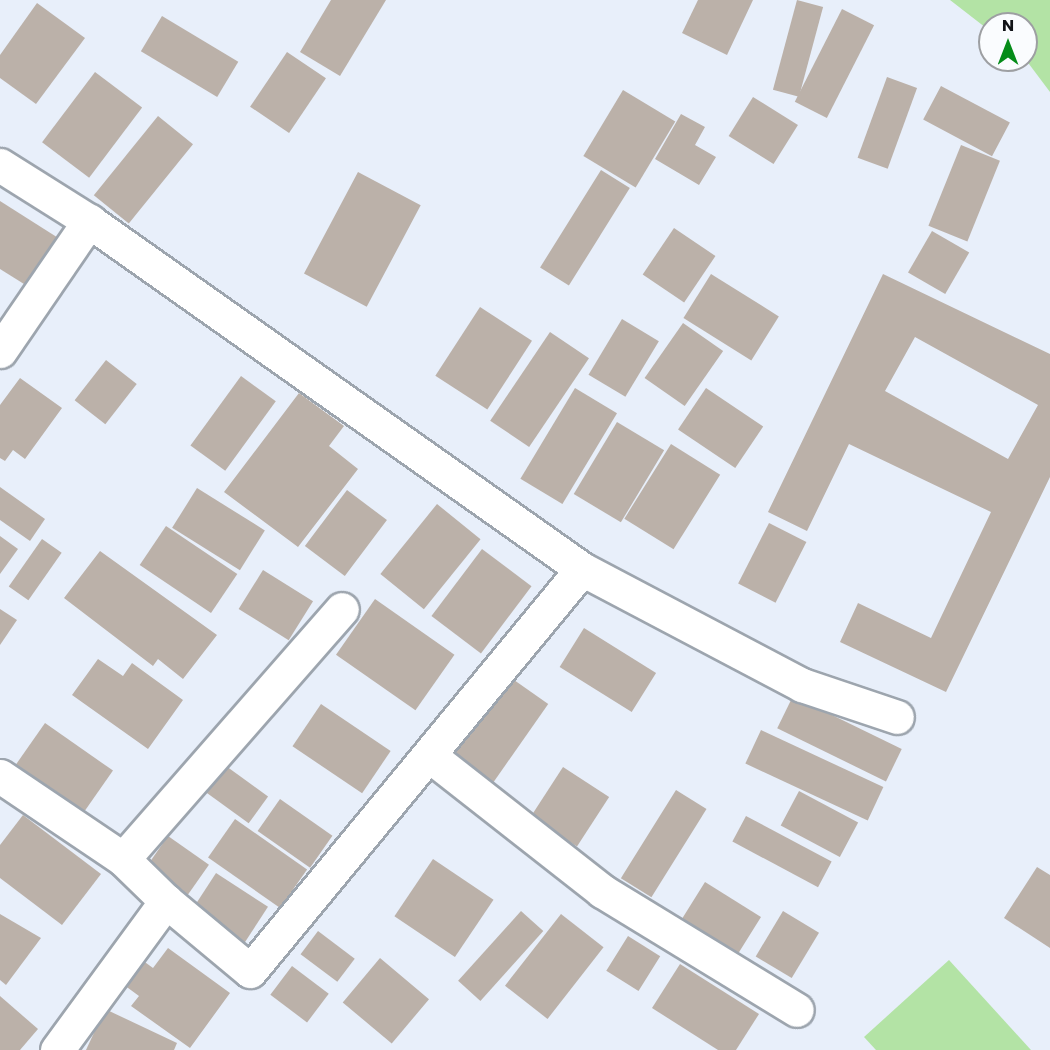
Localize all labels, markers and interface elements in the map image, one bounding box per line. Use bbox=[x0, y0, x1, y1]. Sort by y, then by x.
north arrow bbox=[978, 12, 1038, 72]
text: N bbox=[1002, 14, 1014, 37]

